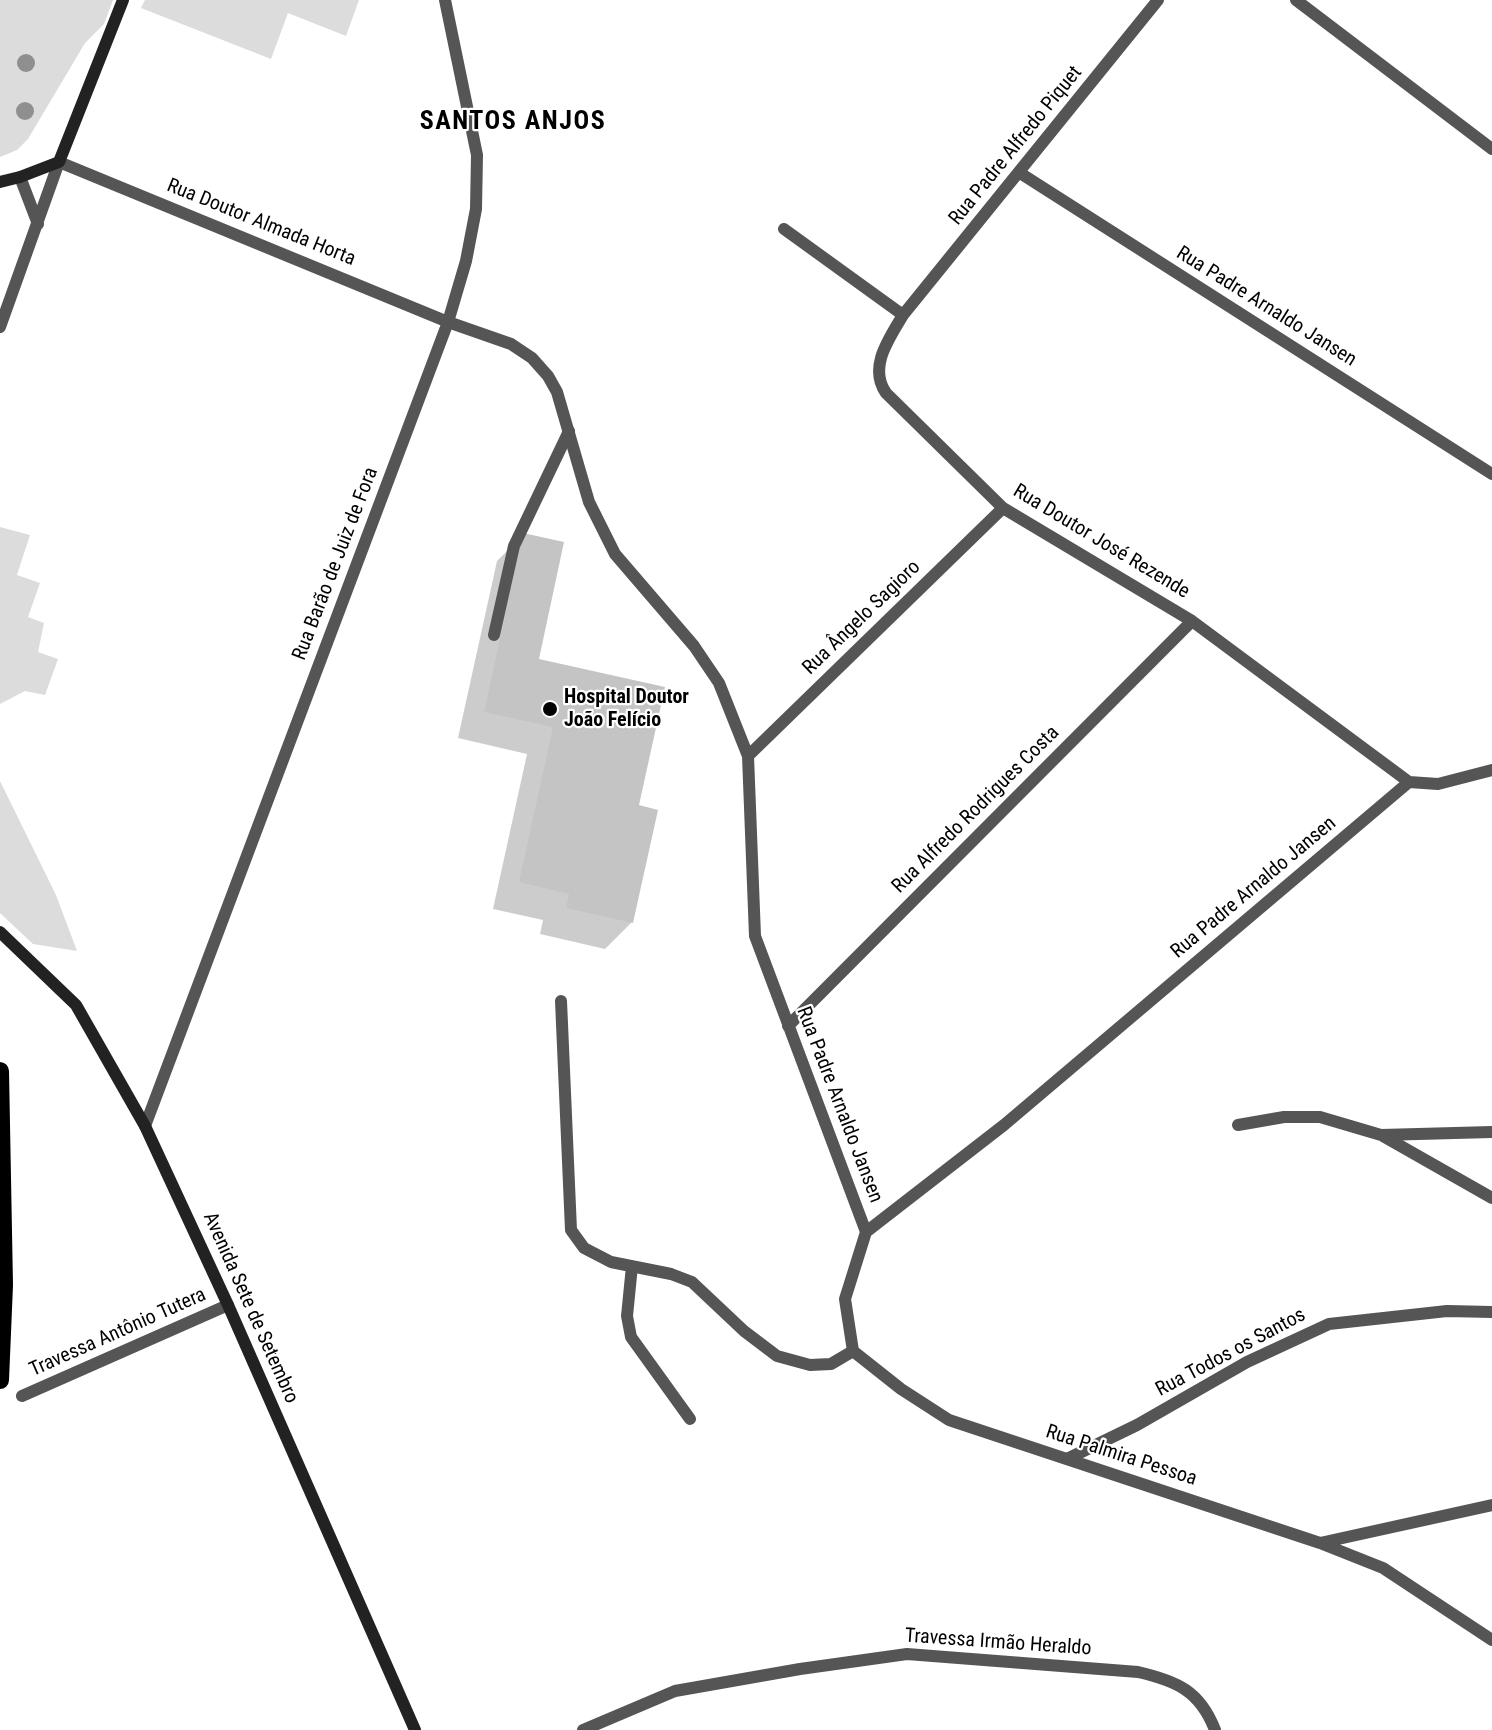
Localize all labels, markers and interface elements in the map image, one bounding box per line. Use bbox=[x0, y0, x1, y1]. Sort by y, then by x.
street label: Rua Padre Alfredo Piquet bbox=[944, 62, 1088, 230]
district label: SANTOS ANJOS bbox=[420, 106, 606, 138]
street label: Rua Doutor Almada Horta bbox=[163, 174, 359, 272]
street label: Rua Padre Arnaldo Jansen bbox=[1171, 242, 1361, 372]
street label: Rua Barão de Juiz de Fora bbox=[288, 464, 384, 664]
street label: Rua Doutor José Rezende bbox=[1008, 480, 1194, 604]
street label: Rua Ângelo Sagioro bbox=[798, 556, 926, 680]
place label: Hospital Doutor João Felício bbox=[564, 686, 689, 733]
marker: Hospital Doutor João Felício bbox=[541, 700, 559, 718]
street label: Rua Alfredo Rodrigues Costa bbox=[887, 721, 1065, 899]
street label: Rua Padre Arnaldo Jansen bbox=[1167, 812, 1341, 964]
street label: Rua Padre Arnaldo Jansen bbox=[791, 1004, 887, 1206]
street label: Avenida Sete de Setembro bbox=[197, 1209, 303, 1407]
street label: Travessa Antônio Tutera bbox=[26, 1283, 210, 1383]
street label: Rua Todos os Santos bbox=[1152, 1303, 1310, 1403]
street label: Rua Palmira Pessoa bbox=[1042, 1420, 1200, 1492]
street label: Travessa Irmão Heraldo bbox=[904, 1625, 1092, 1661]

